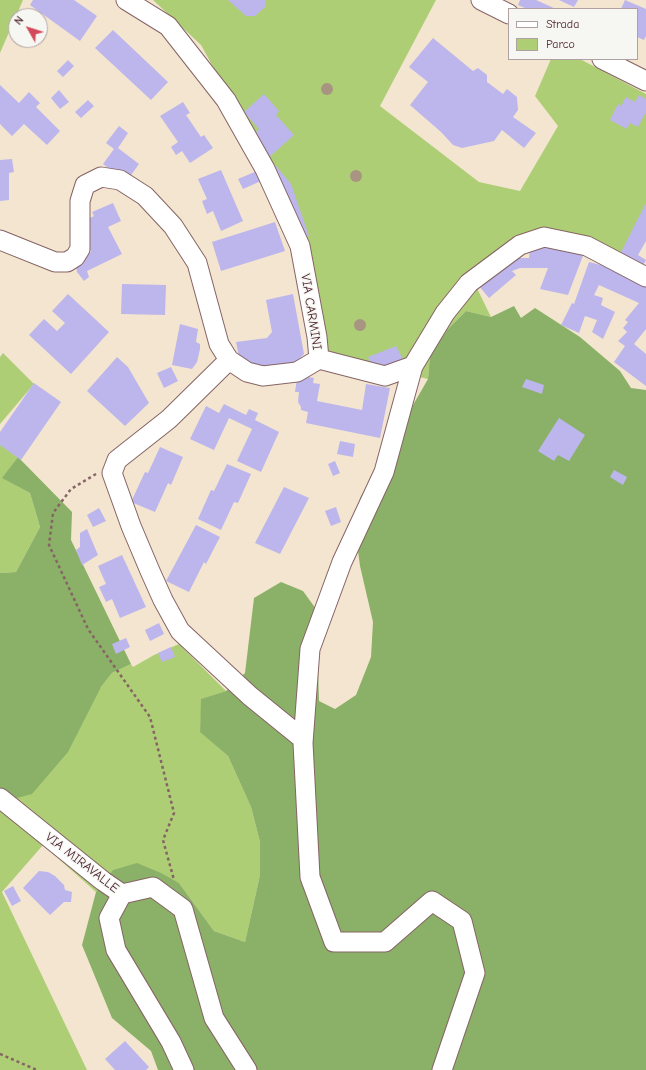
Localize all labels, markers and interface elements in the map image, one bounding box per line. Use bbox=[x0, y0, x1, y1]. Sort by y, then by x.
north arrow bbox=[8, 8, 48, 48]
legend bbox=[508, 8, 638, 60]
text: N bbox=[12, 14, 26, 28]
text: Strada bbox=[546, 17, 579, 31]
text: Parco bbox=[546, 37, 575, 51]
street label: VIA CARMINI bbox=[297, 273, 325, 351]
street label: VIA MIRAVALLE bbox=[42, 829, 122, 897]

